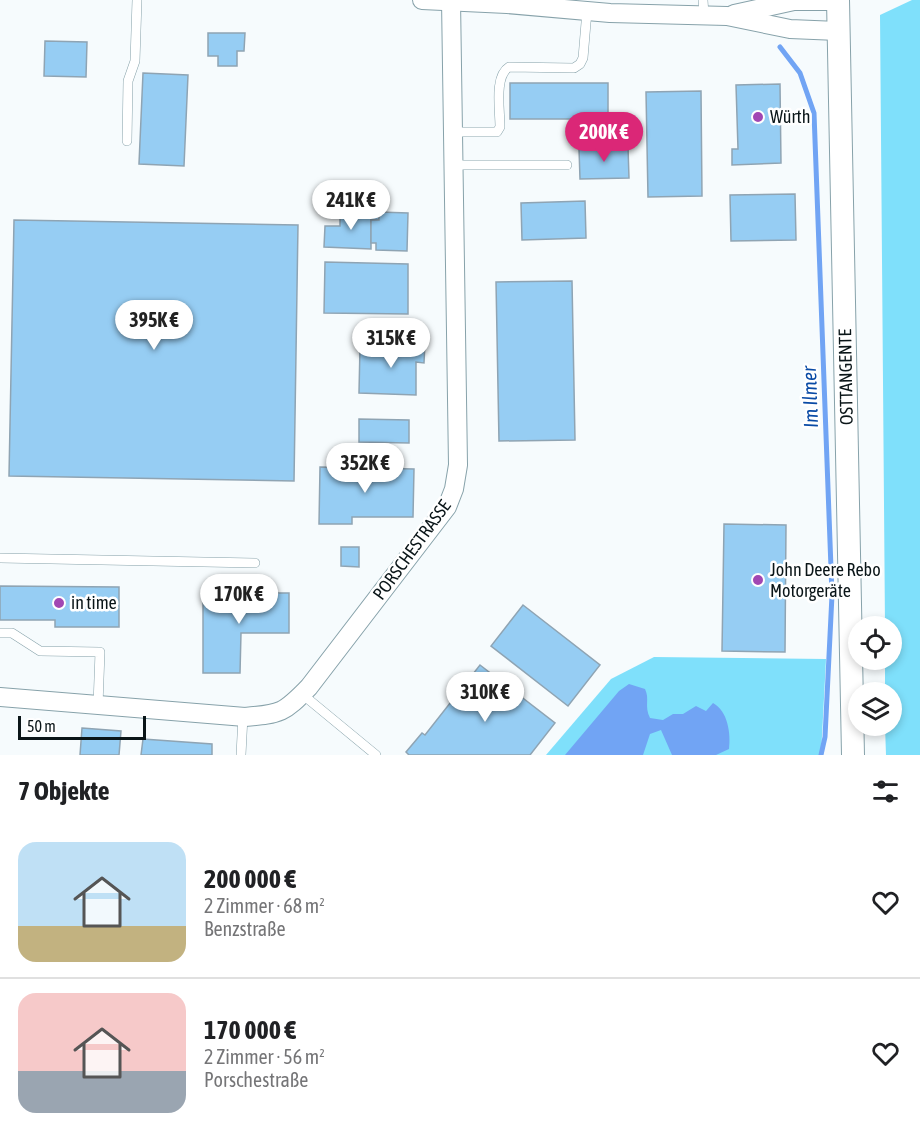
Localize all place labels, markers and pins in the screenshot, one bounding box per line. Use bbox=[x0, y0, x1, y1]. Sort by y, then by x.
place label: Würth bbox=[770, 106, 811, 127]
marker: Würth bbox=[751, 110, 765, 124]
pin: 200K € bbox=[555, 112, 653, 163]
pin: 241K € bbox=[302, 180, 400, 231]
pin: 395K € bbox=[105, 300, 203, 351]
pin: 315K € bbox=[342, 318, 440, 369]
pin: 352K € bbox=[316, 443, 414, 494]
place label: John Deere Rebo Motorgeräte bbox=[770, 559, 881, 601]
marker: John Deere Rebo Motorgeräte bbox=[751, 573, 765, 587]
pin: 170K € bbox=[190, 574, 288, 625]
place label: in time bbox=[71, 592, 117, 613]
marker: in time bbox=[52, 596, 66, 610]
pin: 310K € bbox=[436, 672, 534, 723]

